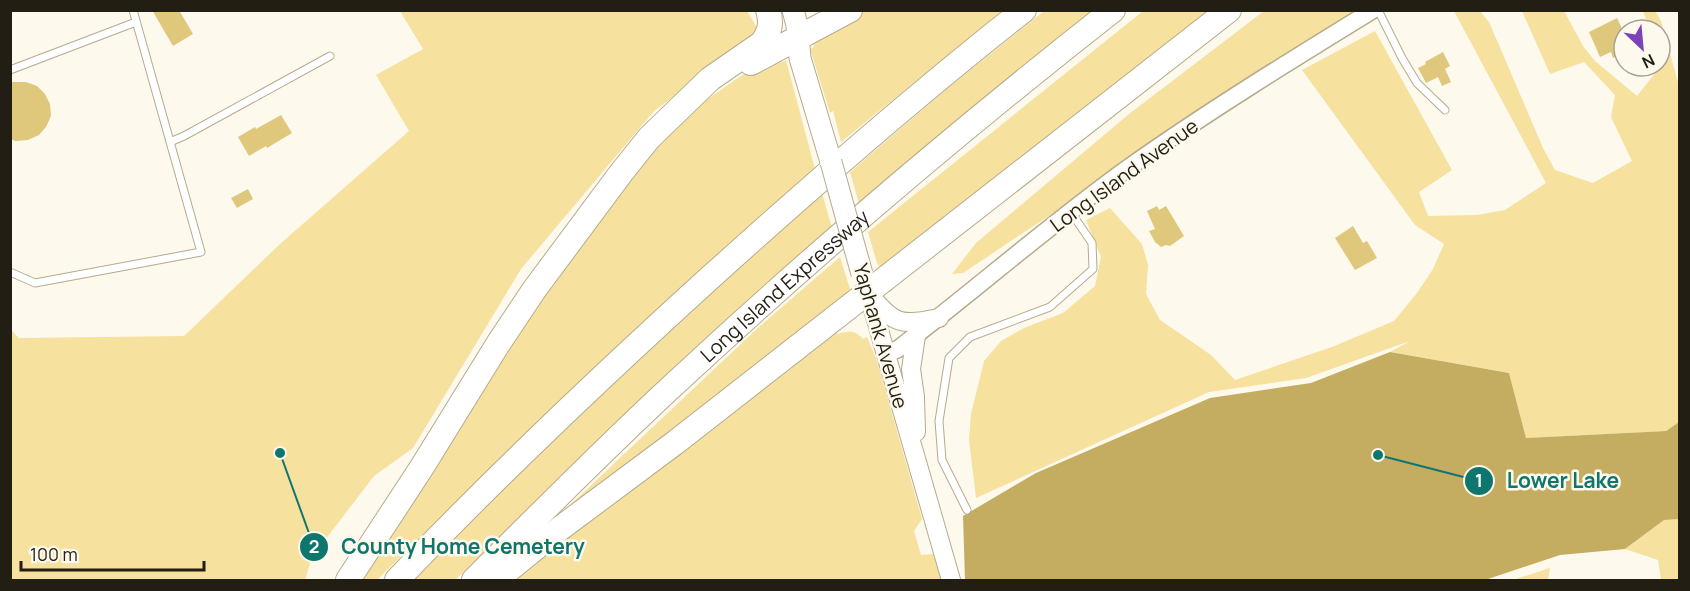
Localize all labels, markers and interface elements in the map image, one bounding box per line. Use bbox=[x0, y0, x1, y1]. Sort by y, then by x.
north arrow bbox=[1612, 18, 1672, 78]
text: N bbox=[1639, 49, 1659, 74]
street label: Long Island Avenue bbox=[1045, 112, 1203, 238]
street label: Long Island Expressway bbox=[694, 203, 875, 368]
street label: Yaphank Avenue bbox=[847, 260, 915, 412]
callout: Lower Lake bbox=[1464, 461, 1631, 500]
text: Lower Lake bbox=[1507, 466, 1619, 494]
text: 1 bbox=[1475, 468, 1483, 492]
callout: County Home Cemetery bbox=[299, 527, 596, 566]
text: County Home Cemetery bbox=[341, 532, 585, 560]
scale bar bbox=[21, 534, 204, 572]
text: 2 bbox=[309, 534, 319, 558]
text: 100 m bbox=[30, 542, 78, 566]

